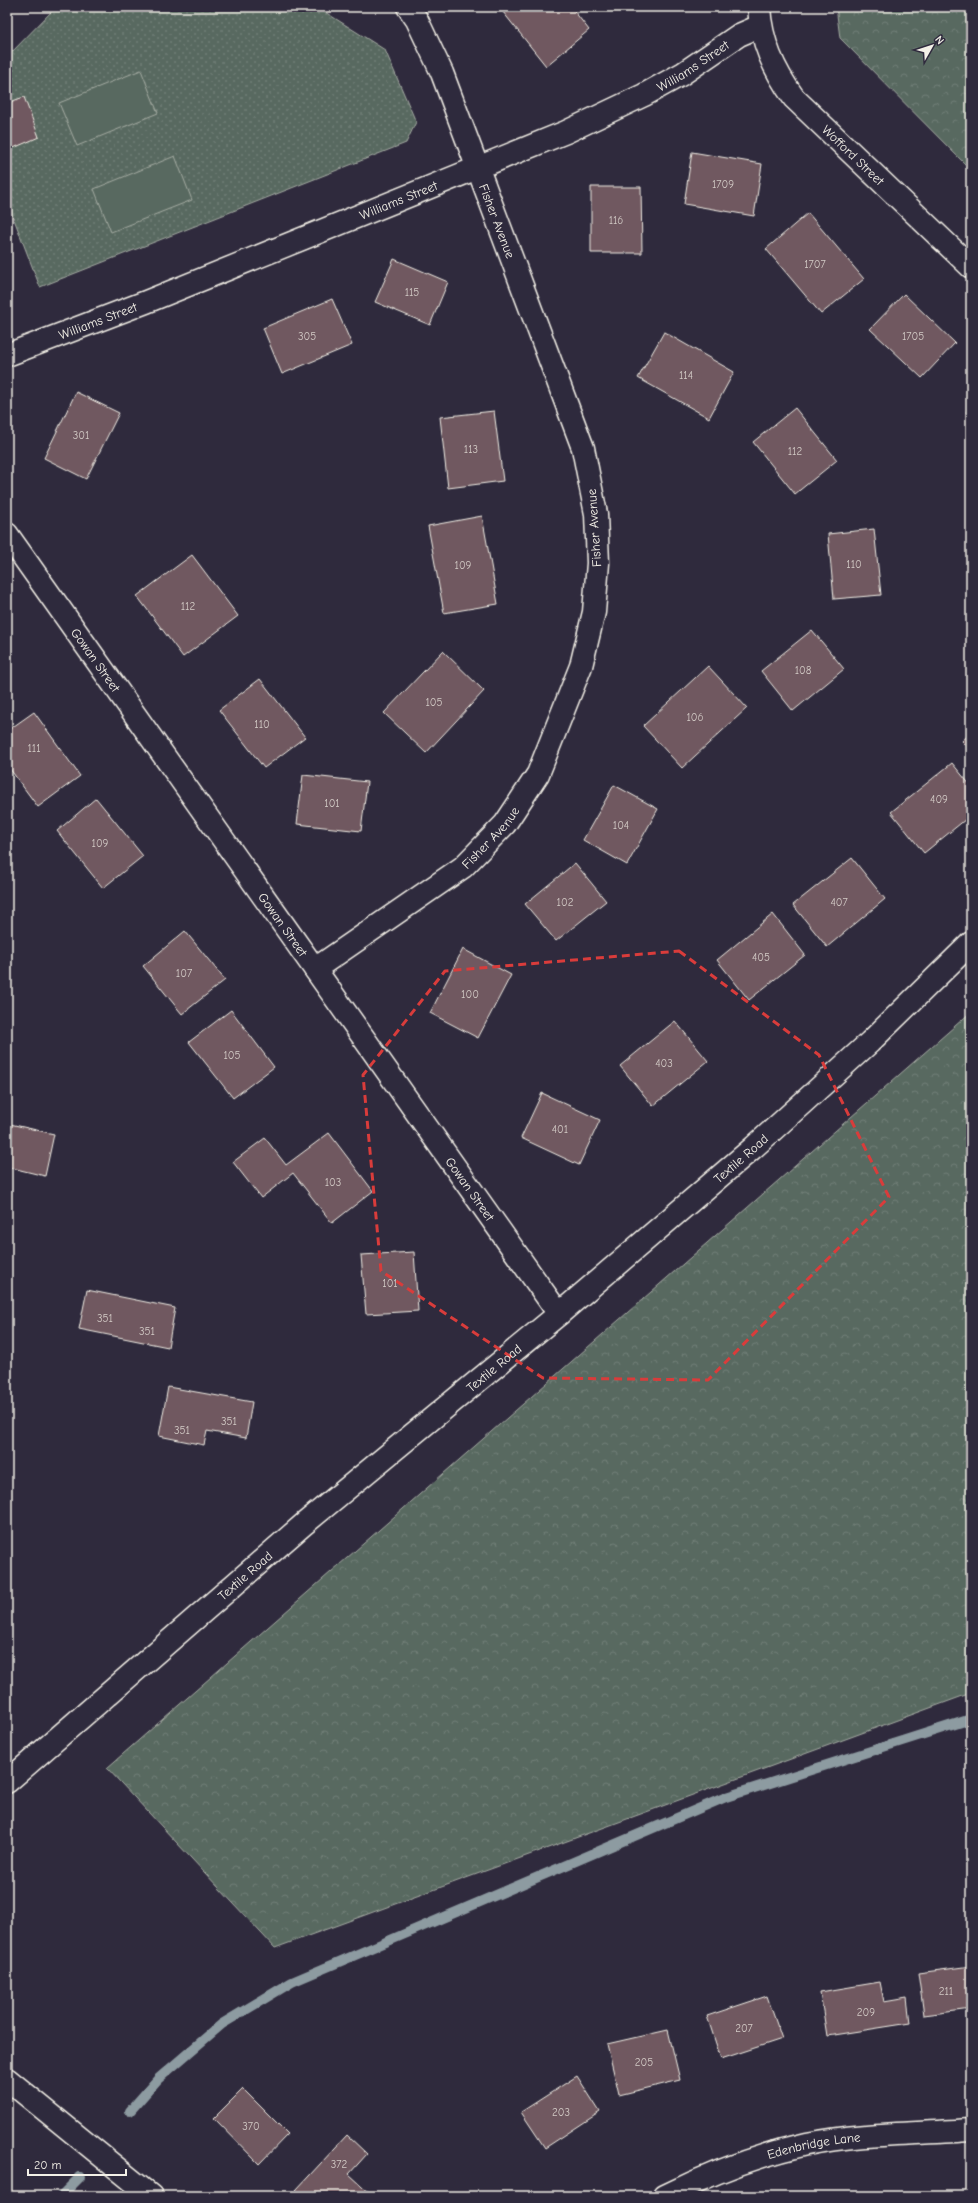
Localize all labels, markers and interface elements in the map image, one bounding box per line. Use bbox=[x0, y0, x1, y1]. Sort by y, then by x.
north arrow bbox=[912, 26, 952, 66]
text: N bbox=[932, 33, 947, 47]
street label: Williams Street bbox=[654, 36, 732, 94]
street label: Wofford Street bbox=[819, 122, 888, 189]
street label: Williams Street bbox=[357, 177, 441, 222]
house number: 1709 bbox=[712, 178, 734, 191]
street label: Fisher Avenue bbox=[476, 182, 518, 261]
house number: 116 bbox=[609, 214, 623, 227]
house number: 1707 bbox=[804, 258, 826, 271]
house number: 115 bbox=[405, 286, 419, 299]
street label: Williams Street bbox=[56, 298, 140, 342]
house number: 305 bbox=[298, 330, 316, 343]
house number: 1705 bbox=[902, 330, 924, 343]
house number: 114 bbox=[679, 369, 693, 382]
house number: 301 bbox=[73, 429, 89, 442]
house number: 113 bbox=[464, 443, 478, 456]
house number: 112 bbox=[788, 445, 802, 458]
street label: Fisher Avenue bbox=[584, 488, 604, 568]
house number: 110 bbox=[846, 558, 862, 571]
house number: 109 bbox=[455, 559, 472, 572]
house number: 112 bbox=[181, 600, 195, 613]
street label: Gowan Street bbox=[68, 625, 124, 695]
house number: 108 bbox=[795, 664, 812, 677]
house number: 105 bbox=[425, 696, 443, 709]
house number: 106 bbox=[686, 711, 704, 724]
house number: 110 bbox=[254, 718, 270, 731]
house number: 111 bbox=[27, 742, 41, 755]
house number: 409 bbox=[930, 793, 948, 806]
house number: 101 bbox=[324, 797, 340, 810]
street label: Fisher Avenue bbox=[458, 803, 522, 872]
house number: 104 bbox=[613, 819, 629, 832]
house number: 109 bbox=[92, 837, 109, 850]
street label: Gowan Street bbox=[255, 889, 312, 960]
house number: 102 bbox=[557, 896, 574, 909]
house number: 407 bbox=[830, 896, 848, 909]
house number: 405 bbox=[752, 951, 770, 964]
house number: 107 bbox=[176, 967, 192, 980]
house number: 100 bbox=[461, 988, 479, 1001]
house number: 105 bbox=[223, 1049, 241, 1062]
house number: 403 bbox=[655, 1057, 673, 1070]
house number: 401 bbox=[552, 1123, 568, 1136]
street label: Textile Road bbox=[710, 1131, 771, 1186]
street label: Gowan Street bbox=[443, 1154, 499, 1224]
house number: 103 bbox=[325, 1176, 341, 1189]
house number: 101 bbox=[382, 1277, 398, 1290]
house number: 351 bbox=[97, 1312, 113, 1325]
house number: 351 bbox=[139, 1325, 155, 1338]
street label: Textile Road bbox=[463, 1341, 524, 1395]
house number: 351 bbox=[221, 1415, 237, 1428]
house number: 351 bbox=[174, 1424, 190, 1437]
street label: Textile Road bbox=[215, 1548, 275, 1603]
house number: 211 bbox=[939, 1985, 953, 1998]
house number: 209 bbox=[857, 2006, 875, 2019]
house number: 207 bbox=[735, 2022, 753, 2035]
house number: 205 bbox=[635, 2056, 653, 2069]
house number: 203 bbox=[552, 2106, 570, 2119]
house number: 370 bbox=[242, 2120, 260, 2133]
street label: Edenbridge Lane bbox=[765, 2129, 861, 2162]
scale bar bbox=[28, 2151, 126, 2177]
text: 20 m bbox=[34, 2158, 62, 2172]
house number: 372 bbox=[331, 2158, 348, 2171]

